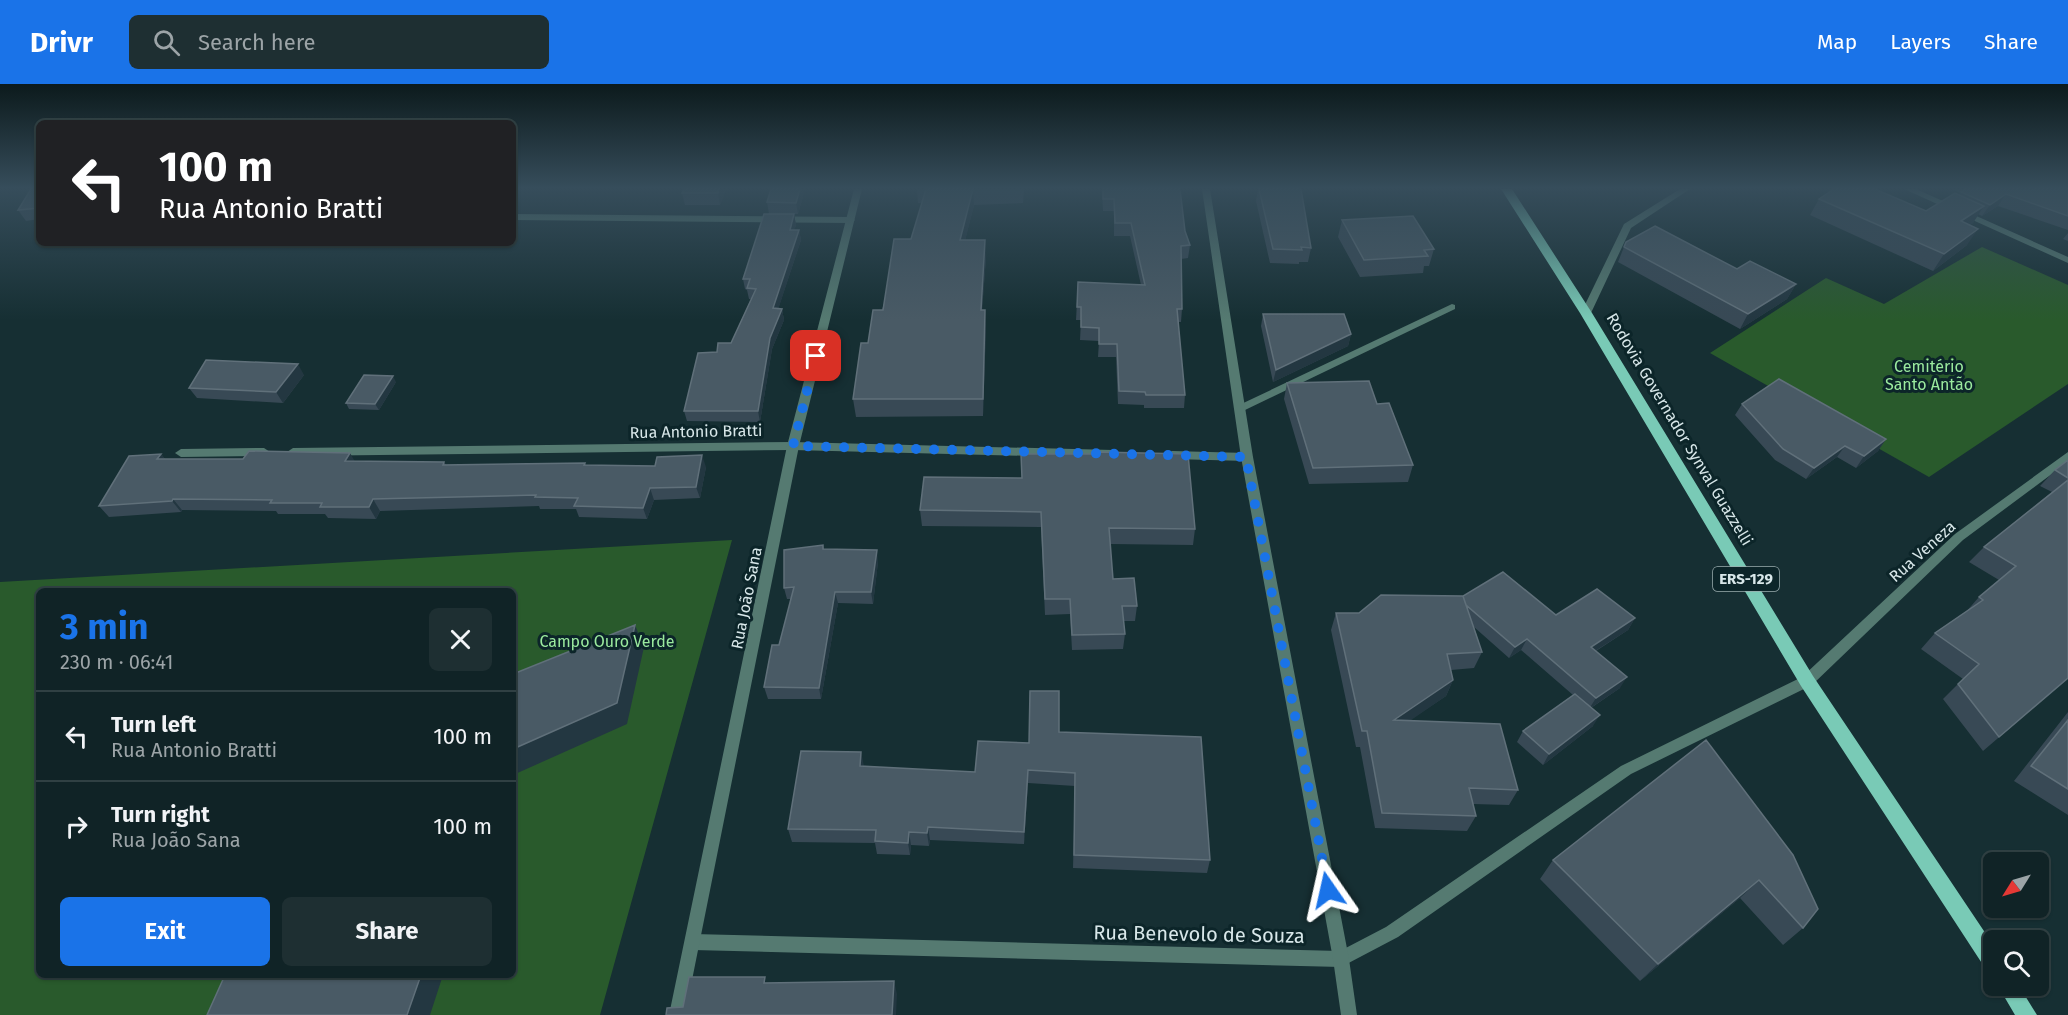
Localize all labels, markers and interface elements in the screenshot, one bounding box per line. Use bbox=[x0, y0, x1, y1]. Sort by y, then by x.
search box bbox=[129, 15, 549, 69]
text: Drivr bbox=[30, 26, 93, 59]
icon: search bbox=[150, 26, 183, 59]
text: Search here bbox=[198, 29, 315, 56]
text: Map bbox=[1817, 29, 1857, 55]
text: Layers bbox=[1890, 29, 1951, 55]
text: Share bbox=[1984, 29, 2038, 55]
text: 100 m bbox=[159, 142, 273, 192]
icon: left bbox=[60, 144, 138, 222]
text: Rua Antonio Bratti bbox=[159, 193, 383, 225]
street label: Rodovia Governador Synval Guazzelli bbox=[1602, 310, 1757, 549]
pin bbox=[790, 330, 841, 381]
icon: arrive bbox=[799, 339, 832, 372]
park label: Cemitério Santo Antão bbox=[1885, 357, 1973, 394]
street label: Rua Antonio Bratti bbox=[629, 421, 763, 442]
street label: Rua Veneza bbox=[1885, 517, 1959, 586]
street label: Rua João Sana bbox=[727, 545, 766, 651]
road number: ERS-129 bbox=[1713, 567, 1779, 591]
text: 3 min bbox=[60, 605, 149, 649]
button: close bbox=[429, 608, 492, 671]
park label: Campo Ouro Verde bbox=[539, 632, 675, 651]
text: 230 m · 06:41 bbox=[60, 650, 173, 674]
text: Turn left bbox=[111, 711, 196, 738]
icon: left bbox=[60, 720, 93, 753]
text: 100 m bbox=[433, 723, 492, 750]
text: Rua Antonio Bratti bbox=[111, 738, 277, 762]
text: Turn right bbox=[111, 801, 210, 828]
icon: right bbox=[60, 810, 93, 843]
text: 100 m bbox=[433, 813, 492, 840]
text: Rua João Sana bbox=[111, 828, 241, 852]
north arrow bbox=[1983, 852, 2049, 918]
map controls bbox=[1983, 852, 2049, 996]
position arrow bbox=[1296, 858, 1360, 922]
button: Exit bbox=[60, 897, 270, 966]
button: Share bbox=[282, 897, 492, 966]
street label: Rua Benevolo de Souza bbox=[1093, 920, 1305, 948]
button: search bbox=[1983, 930, 2049, 996]

